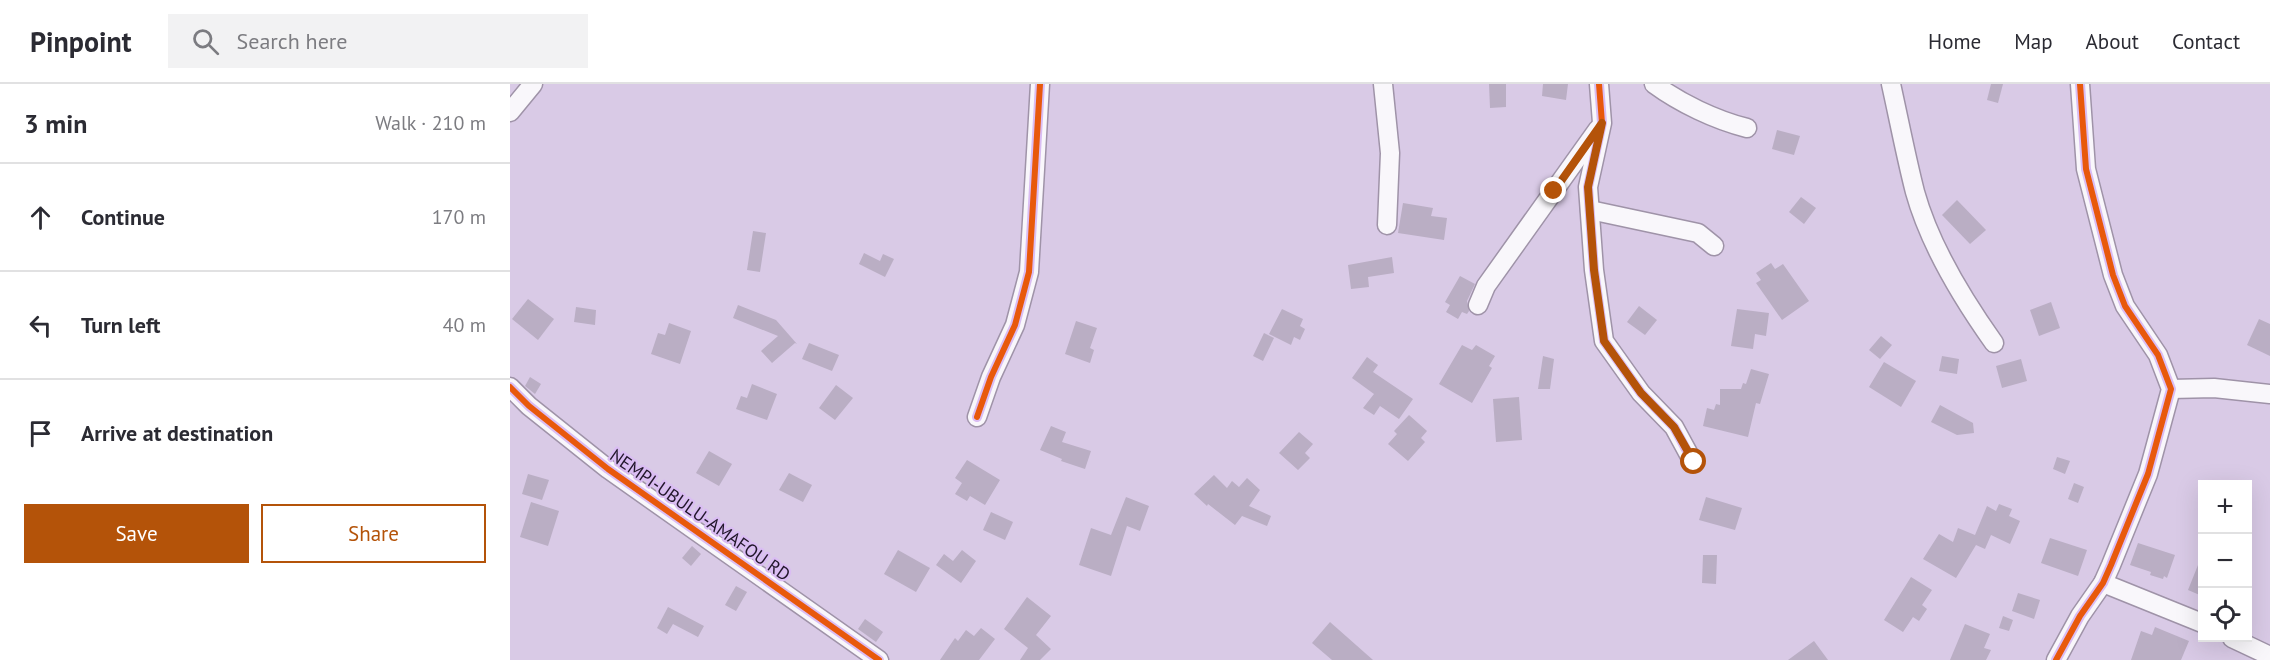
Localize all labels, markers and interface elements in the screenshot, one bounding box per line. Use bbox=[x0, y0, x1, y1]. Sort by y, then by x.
search box bbox=[168, 14, 588, 68]
text: Pinpoint bbox=[30, 23, 132, 60]
icon: search bbox=[189, 25, 222, 58]
text: Search here bbox=[237, 27, 347, 55]
text: Home bbox=[1928, 28, 1981, 55]
text: Map bbox=[2014, 28, 2053, 55]
text: About bbox=[2086, 28, 2139, 55]
text: Contact bbox=[2172, 28, 2240, 55]
text: 3 min bbox=[24, 107, 87, 140]
text: Walk · 210 m bbox=[375, 110, 486, 136]
route end bbox=[1540, 177, 1566, 203]
icon: ahead bbox=[24, 201, 57, 234]
text: Continue bbox=[81, 203, 165, 231]
text: 170 m bbox=[432, 204, 486, 230]
icon: left bbox=[24, 309, 57, 342]
text: Turn left bbox=[81, 311, 161, 339]
text: 40 m bbox=[443, 312, 486, 338]
icon: arrive bbox=[24, 417, 57, 450]
text: Arrive at destination bbox=[81, 419, 273, 447]
street label: NEMPI-UBULU-AMAFOU RD bbox=[606, 443, 795, 586]
route start bbox=[1680, 448, 1706, 474]
map controls bbox=[2198, 480, 2252, 642]
button: + bbox=[2198, 480, 2252, 534]
button: Save bbox=[24, 504, 249, 563]
button: Share bbox=[261, 504, 486, 563]
button: − bbox=[2198, 534, 2252, 588]
button: locate bbox=[2198, 588, 2252, 642]

